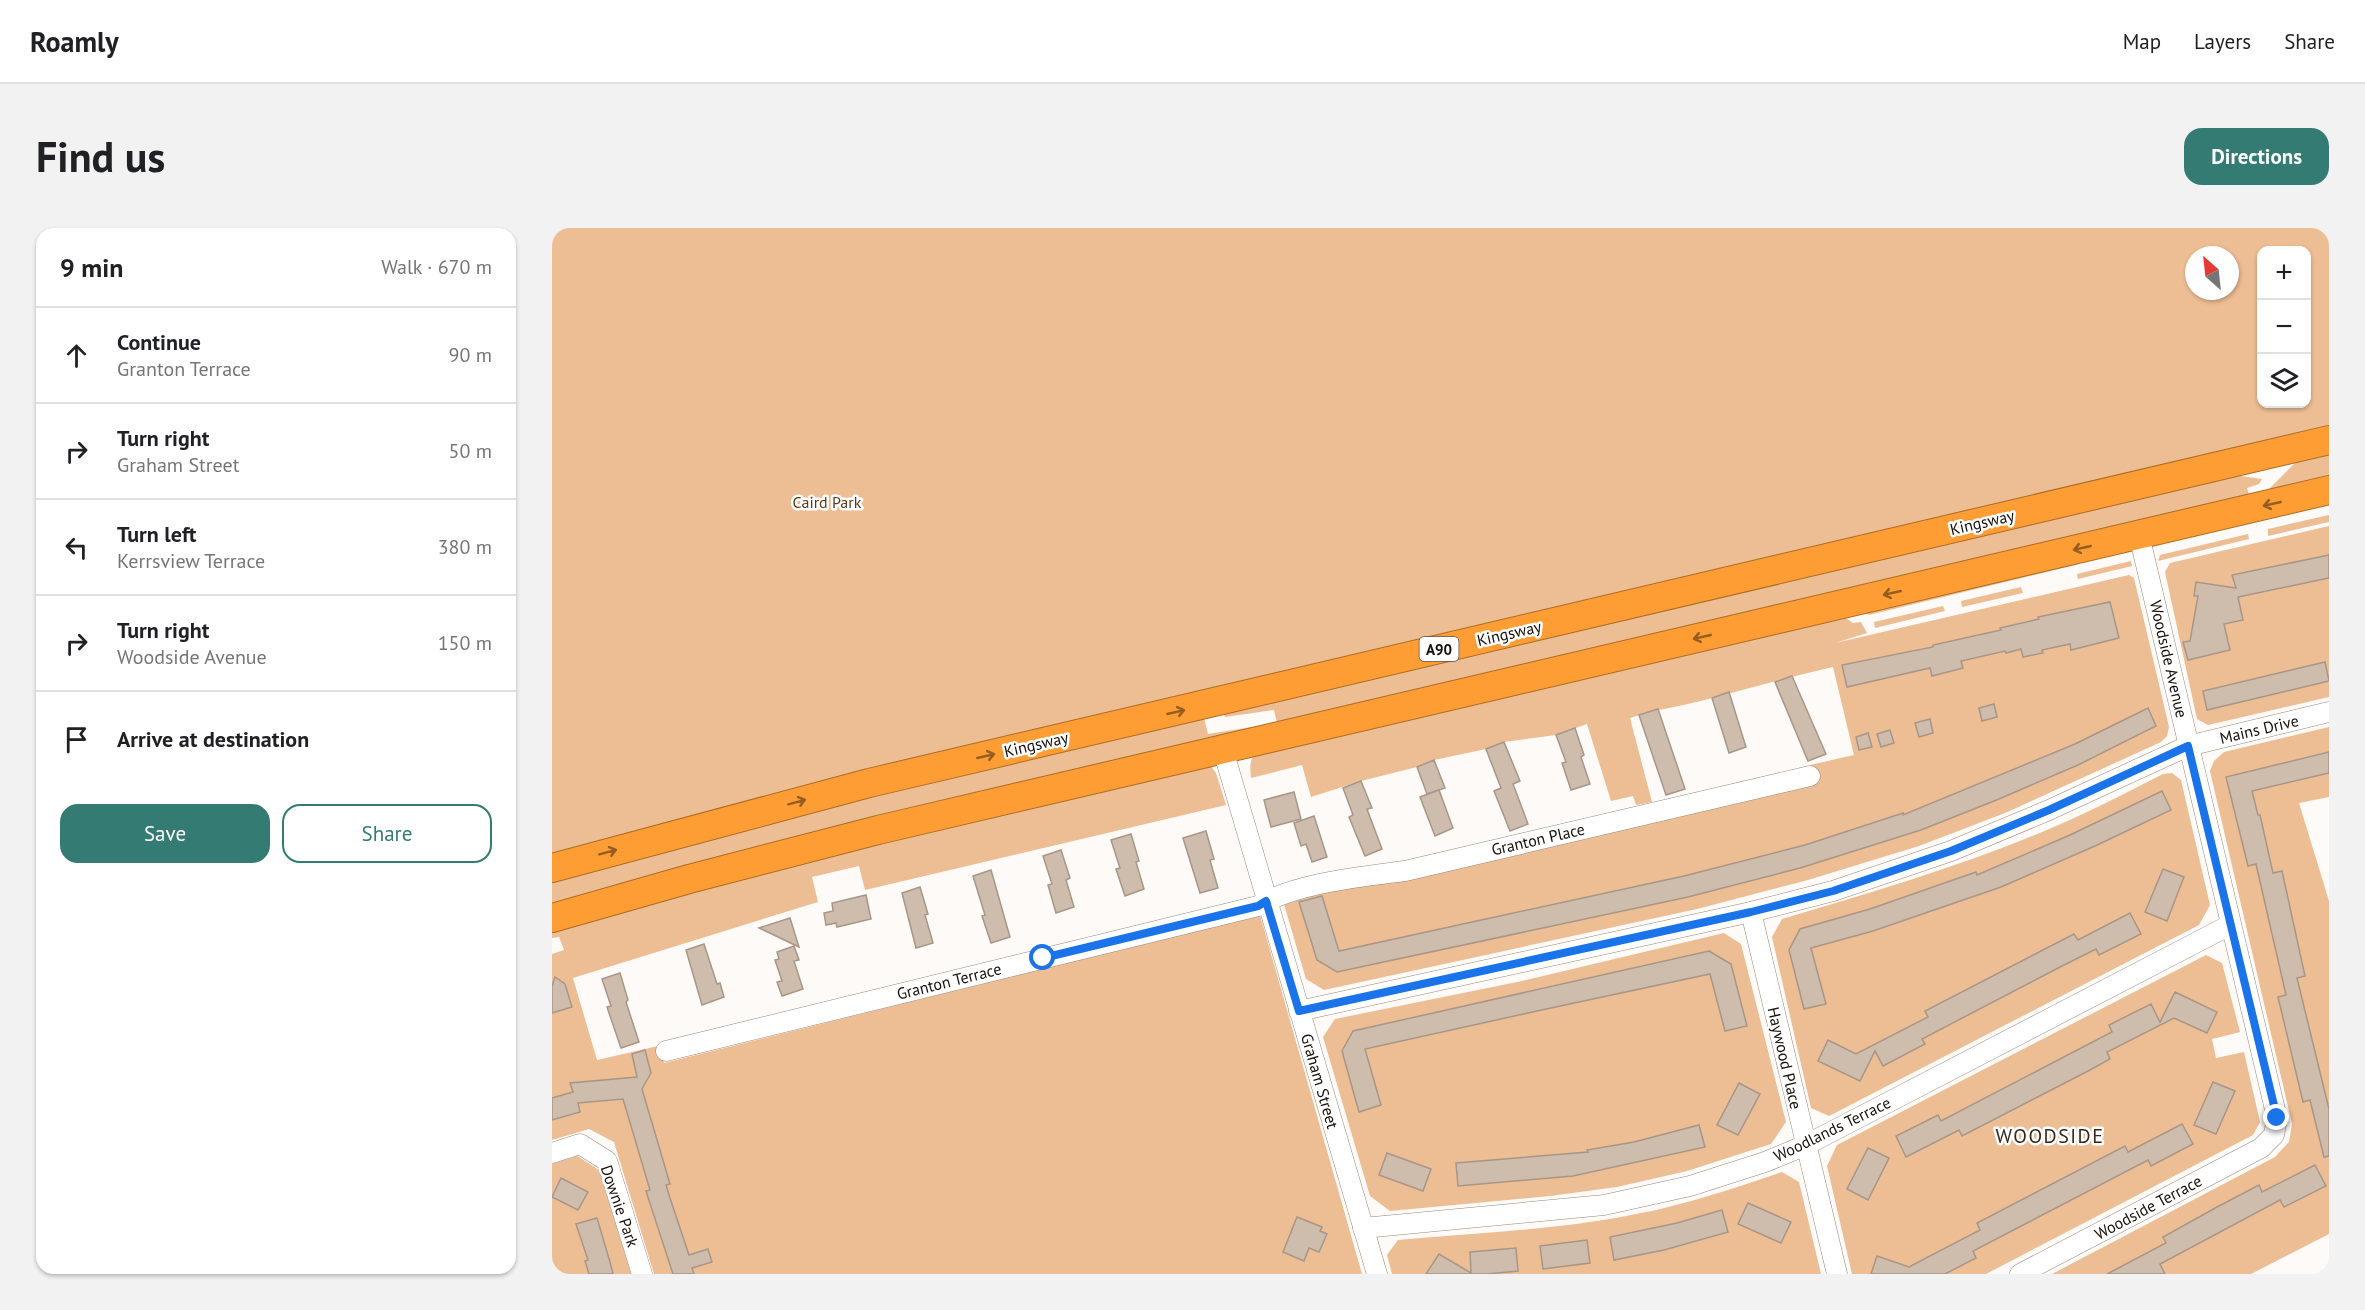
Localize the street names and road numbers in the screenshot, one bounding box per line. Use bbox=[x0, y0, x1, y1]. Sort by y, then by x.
street label: Kingsway bbox=[1948, 505, 2017, 539]
street label: Woodside Avenue bbox=[2146, 598, 2192, 720]
street label: Kingsway bbox=[1475, 616, 1544, 650]
road number: A90 bbox=[1420, 637, 1458, 661]
street label: Mains Drive bbox=[2218, 710, 2300, 748]
street label: Kingsway bbox=[1002, 727, 1071, 761]
street label: Granton Place bbox=[1489, 819, 1587, 859]
street label: Granton Terrace bbox=[895, 958, 1003, 1004]
street label: Haywood Place bbox=[1764, 1005, 1806, 1111]
street label: Graham Street bbox=[1297, 1031, 1343, 1131]
street label: Woodlands Terrace bbox=[1770, 1092, 1894, 1166]
street label: Downie Park bbox=[597, 1162, 643, 1250]
street label: Woodside Terrace bbox=[2091, 1170, 2205, 1244]

